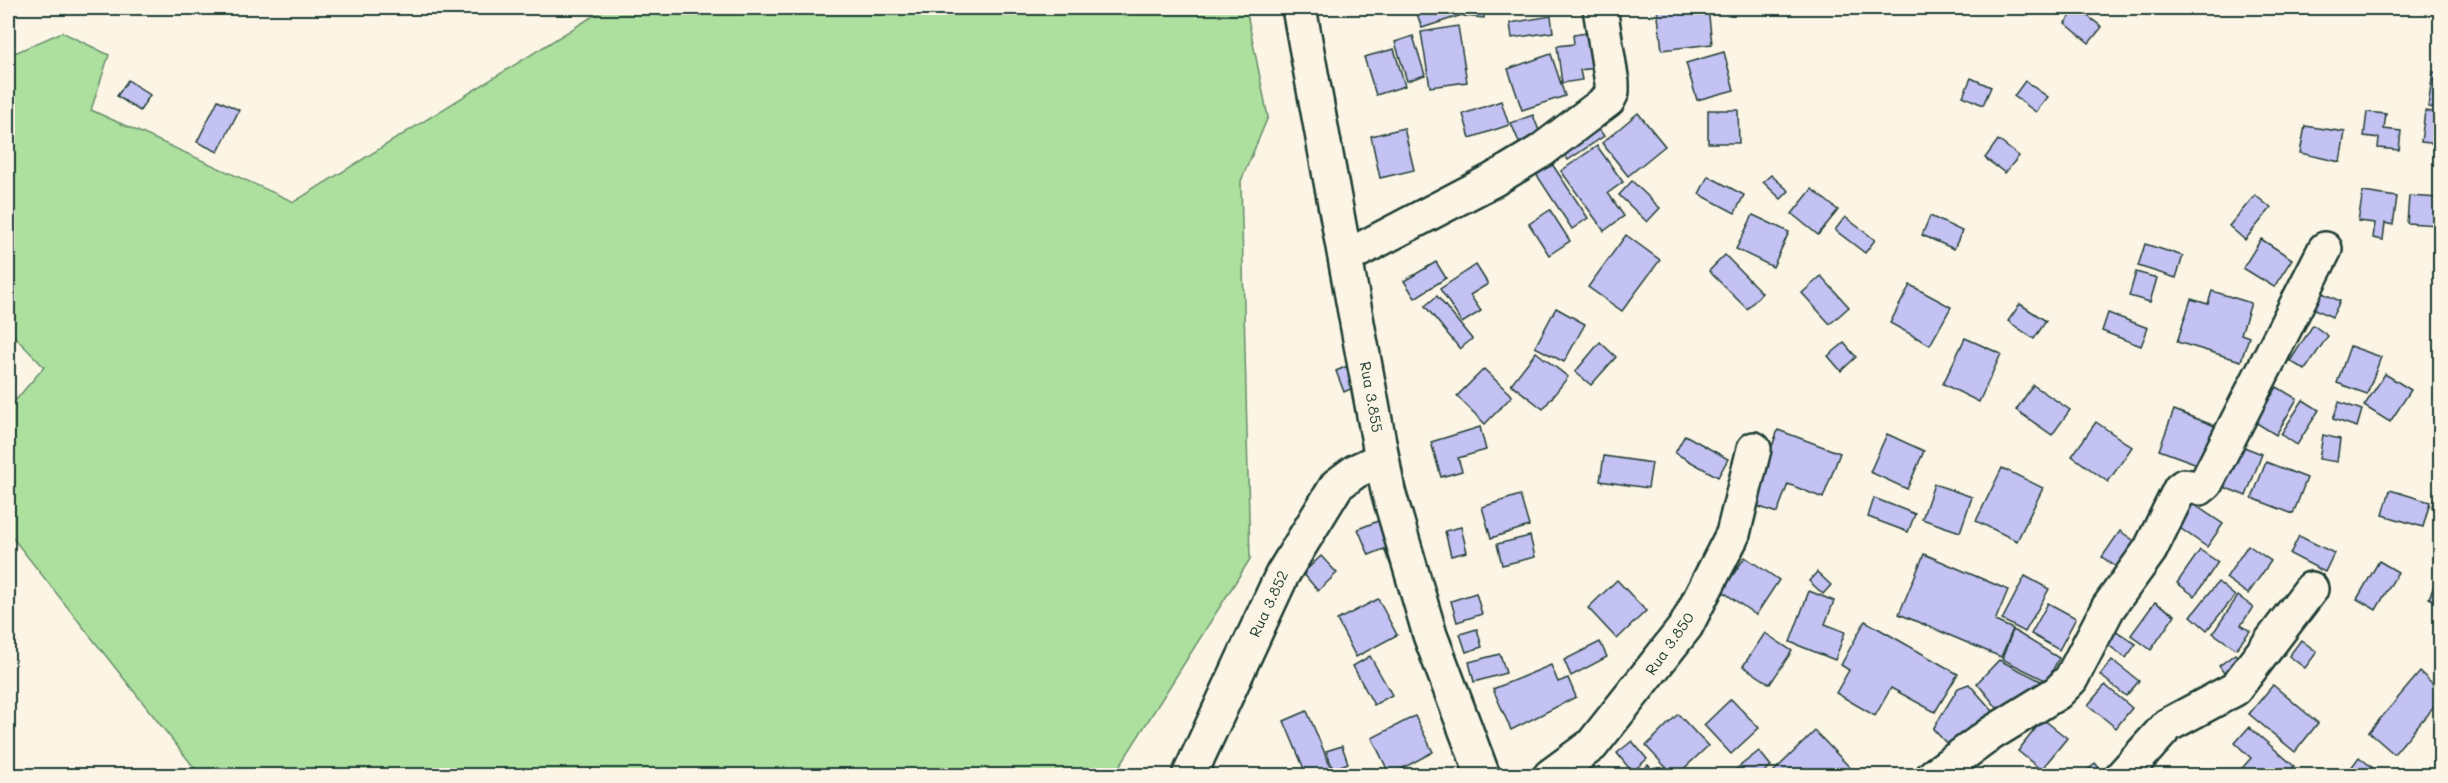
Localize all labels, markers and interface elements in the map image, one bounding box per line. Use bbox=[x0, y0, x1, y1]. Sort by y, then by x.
street label: Rua 3.855 bbox=[1356, 360, 1388, 434]
street label: Rua 3.852 bbox=[1244, 567, 1292, 640]
street label: Rua 3.850 bbox=[1640, 608, 1698, 679]

